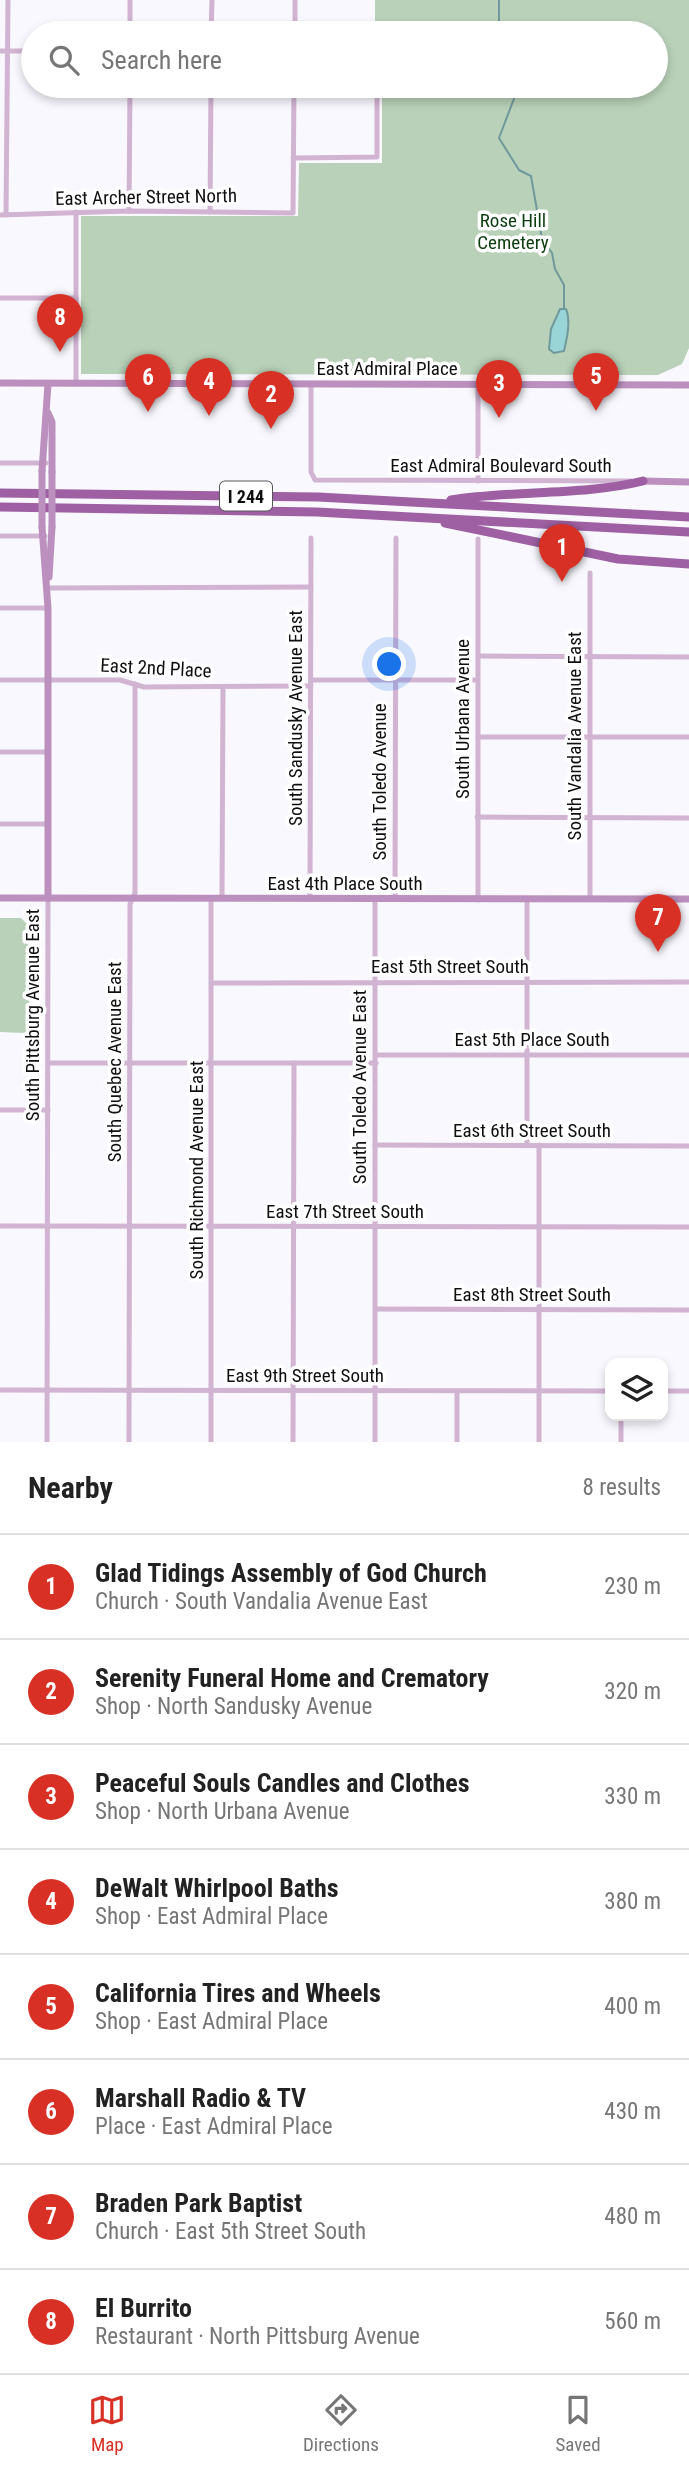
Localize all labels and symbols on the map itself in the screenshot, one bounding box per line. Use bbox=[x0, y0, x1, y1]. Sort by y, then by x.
street label: East Archer Street North bbox=[55, 184, 237, 210]
park label: Rose Hill Cemetery bbox=[477, 209, 549, 254]
pin: 8 bbox=[37, 294, 83, 352]
pin: 5 bbox=[573, 353, 619, 411]
pin: 6 bbox=[125, 354, 171, 412]
street label: East Admiral Place bbox=[316, 357, 458, 380]
pin: 4 bbox=[186, 358, 232, 416]
pin: 3 bbox=[476, 360, 522, 418]
pin: 2 bbox=[248, 371, 294, 429]
street label: East Admiral Boulevard South bbox=[390, 454, 612, 477]
road number: I 244 bbox=[220, 482, 272, 510]
pin: 1 bbox=[539, 524, 585, 582]
street label: South Sandusky Avenue East bbox=[284, 610, 307, 826]
street label: South Vandalia Avenue East bbox=[563, 632, 586, 840]
street label: South Urbana Avenue bbox=[451, 639, 474, 799]
your location bbox=[372, 647, 406, 681]
street label: East 2nd Place bbox=[100, 654, 212, 682]
street label: South Toledo Avenue bbox=[368, 703, 391, 861]
street label: East 4th Place South bbox=[267, 872, 423, 895]
pin: 7 bbox=[635, 894, 681, 952]
street label: South Pittsburg Avenue East bbox=[21, 909, 44, 1121]
street label: East 5th Street South bbox=[371, 955, 529, 978]
street label: South Quebec Avenue East bbox=[103, 962, 126, 1162]
street label: South Toledo Avenue East bbox=[348, 990, 371, 1184]
street label: East 5th Place South bbox=[454, 1028, 610, 1051]
street label: South Richmond Avenue East bbox=[185, 1061, 208, 1279]
street label: East 6th Street South bbox=[453, 1119, 611, 1142]
street label: East 7th Street South bbox=[266, 1200, 424, 1223]
street label: East 8th Street South bbox=[453, 1283, 611, 1306]
street label: East 9th Street South bbox=[226, 1364, 384, 1387]

